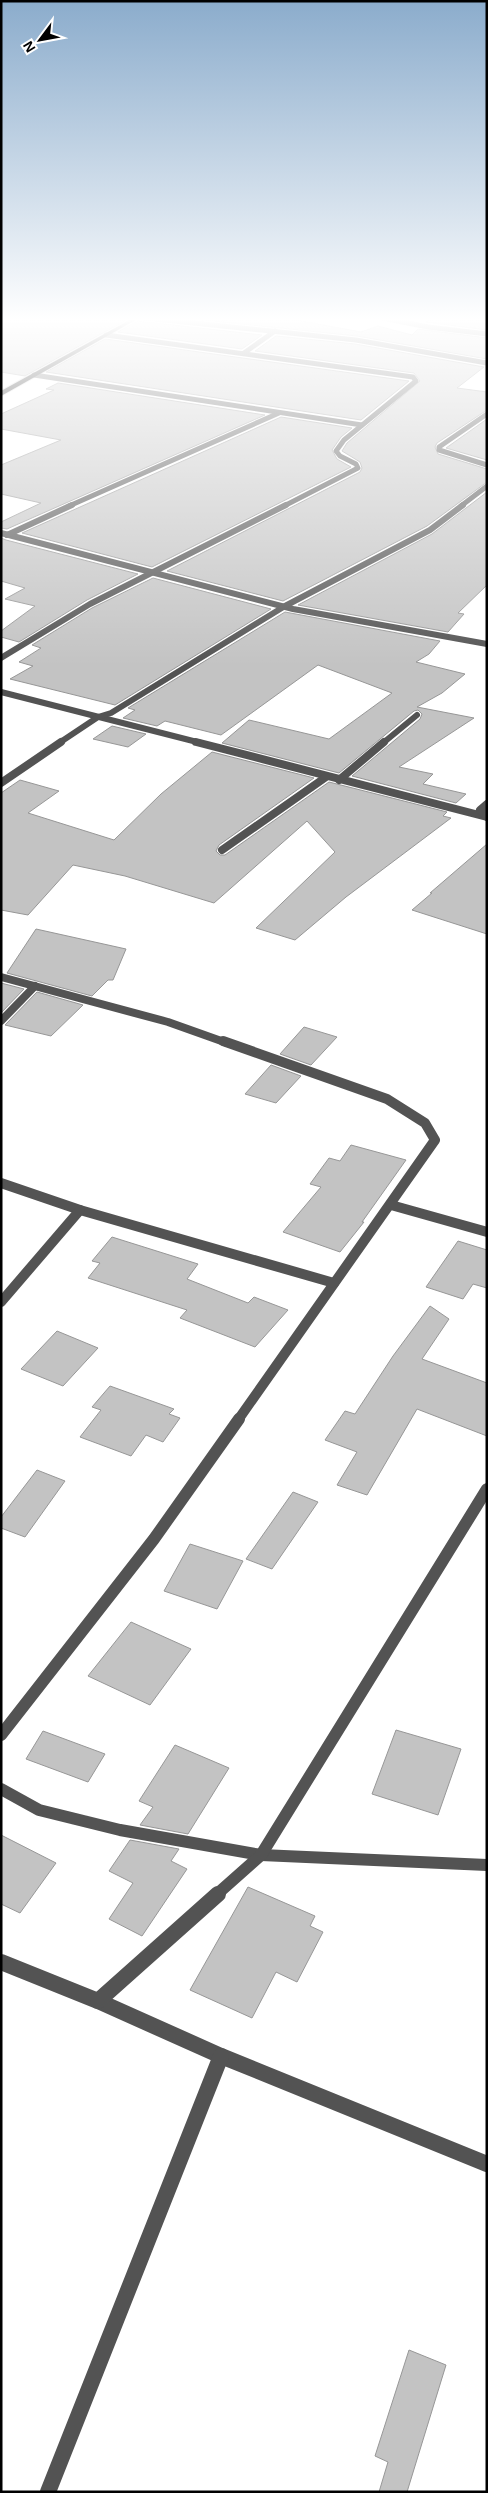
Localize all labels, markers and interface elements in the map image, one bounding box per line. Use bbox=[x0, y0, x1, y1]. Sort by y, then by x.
north arrow bbox=[15, 15, 65, 65]
text: N bbox=[20, 38, 38, 55]

